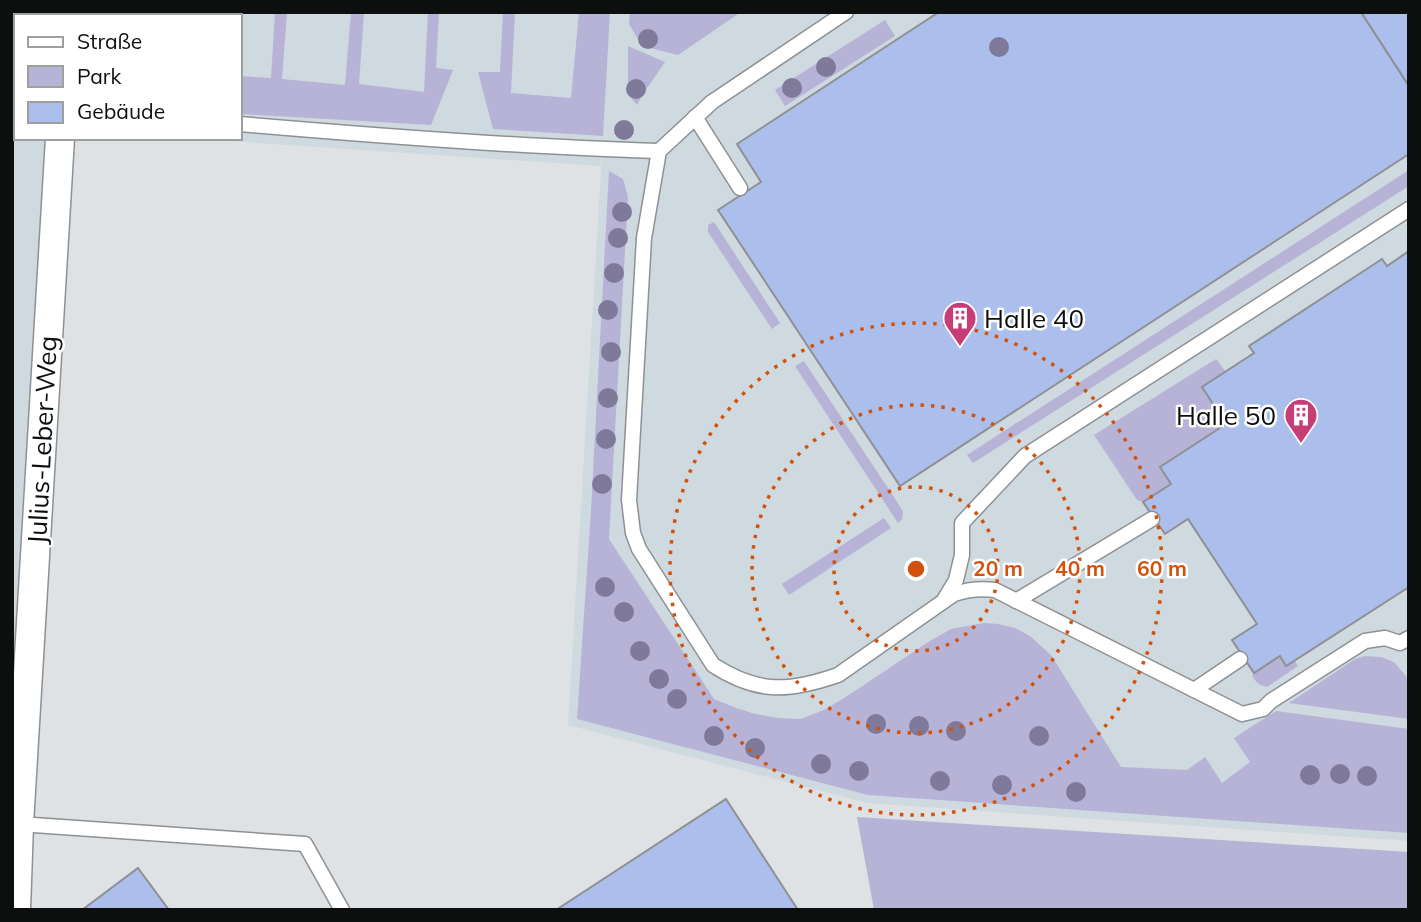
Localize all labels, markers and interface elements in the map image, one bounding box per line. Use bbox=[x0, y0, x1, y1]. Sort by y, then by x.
legend bbox=[14, 14, 242, 140]
text: Straße bbox=[77, 28, 142, 54]
text: Park bbox=[77, 63, 121, 89]
text: Gebäude bbox=[77, 98, 165, 124]
building icon: Halle 40 bbox=[941, 299, 979, 348]
place label: Halle 40 bbox=[984, 302, 1084, 335]
street label: Julius-Leber-Weg bbox=[20, 335, 64, 545]
building icon: Halle 50 bbox=[1282, 396, 1320, 445]
place label: Halle 50 bbox=[1176, 399, 1276, 432]
text: 20 m bbox=[973, 555, 1023, 581]
text: 40 m bbox=[1055, 555, 1105, 581]
text: 60 m bbox=[1137, 555, 1187, 581]
centre of rings bbox=[904, 557, 928, 581]

